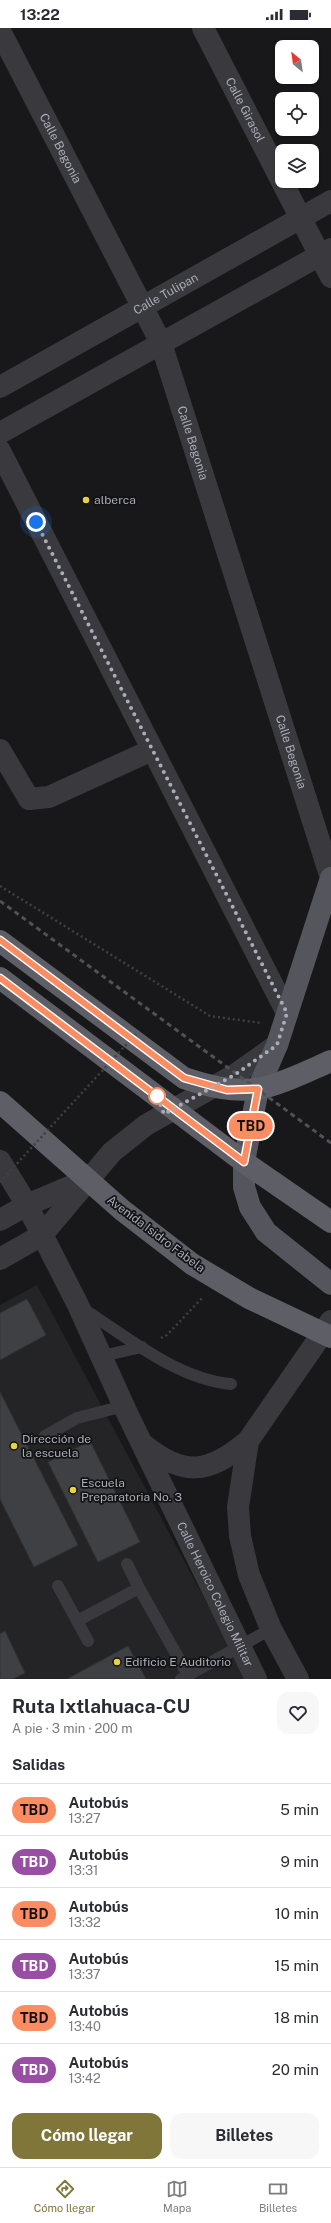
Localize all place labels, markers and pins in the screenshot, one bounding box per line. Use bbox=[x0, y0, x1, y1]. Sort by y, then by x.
place label: alberca bbox=[94, 493, 136, 507]
marker: alberca bbox=[81, 495, 91, 505]
unlabelled marker bbox=[148, 1087, 166, 1105]
place label: Dirección de la escuela bbox=[22, 1432, 91, 1460]
marker: Dirección de la escuela bbox=[9, 1441, 19, 1451]
place label: Escuela Preparatoria No. 3 bbox=[81, 1476, 182, 1504]
marker: Escuela Preparatoria No. 3 bbox=[68, 1485, 78, 1495]
place label: Edificio E Auditorio bbox=[125, 1655, 231, 1669]
marker: Edificio E Auditorio bbox=[112, 1657, 122, 1667]

